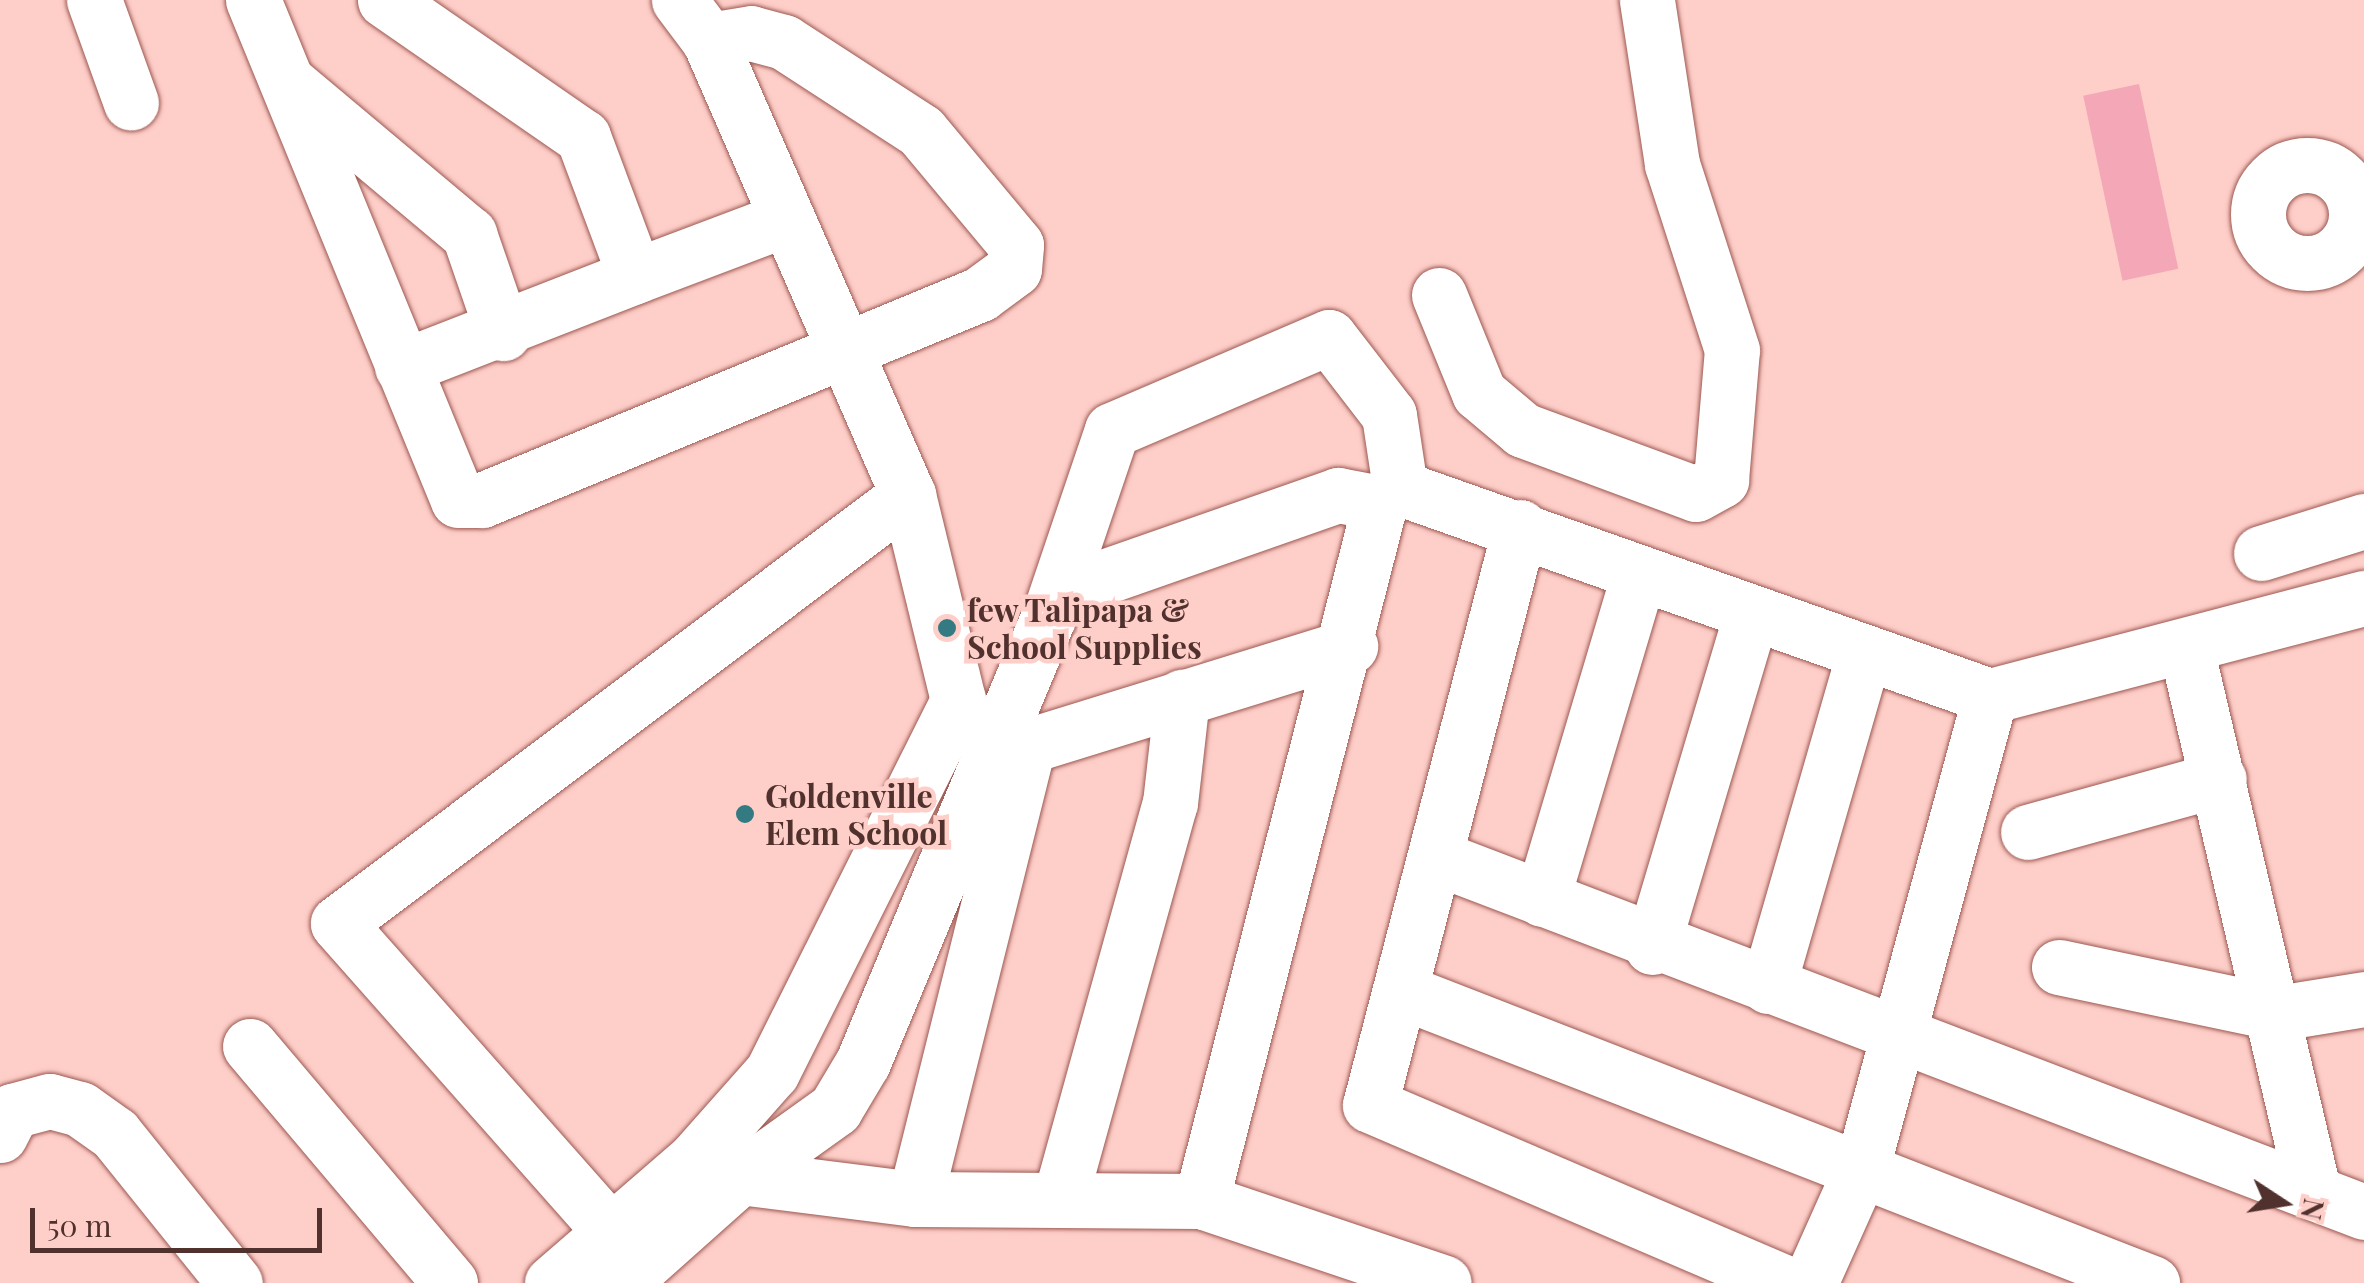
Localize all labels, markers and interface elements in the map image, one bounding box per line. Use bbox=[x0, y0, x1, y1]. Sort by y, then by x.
place label: few Talipapa & School Supplies bbox=[967, 591, 1202, 666]
marker: few Talipapa & School Supplies bbox=[936, 617, 958, 639]
place label: Goldenville Elem School bbox=[765, 777, 947, 852]
marker: Goldenville Elem School bbox=[734, 803, 756, 825]
north arrow bbox=[2234, 1153, 2334, 1253]
scale bar bbox=[35, 1188, 328, 1250]
text: N bbox=[2294, 1196, 2334, 1223]
text: 50 m bbox=[47, 1205, 112, 1245]

